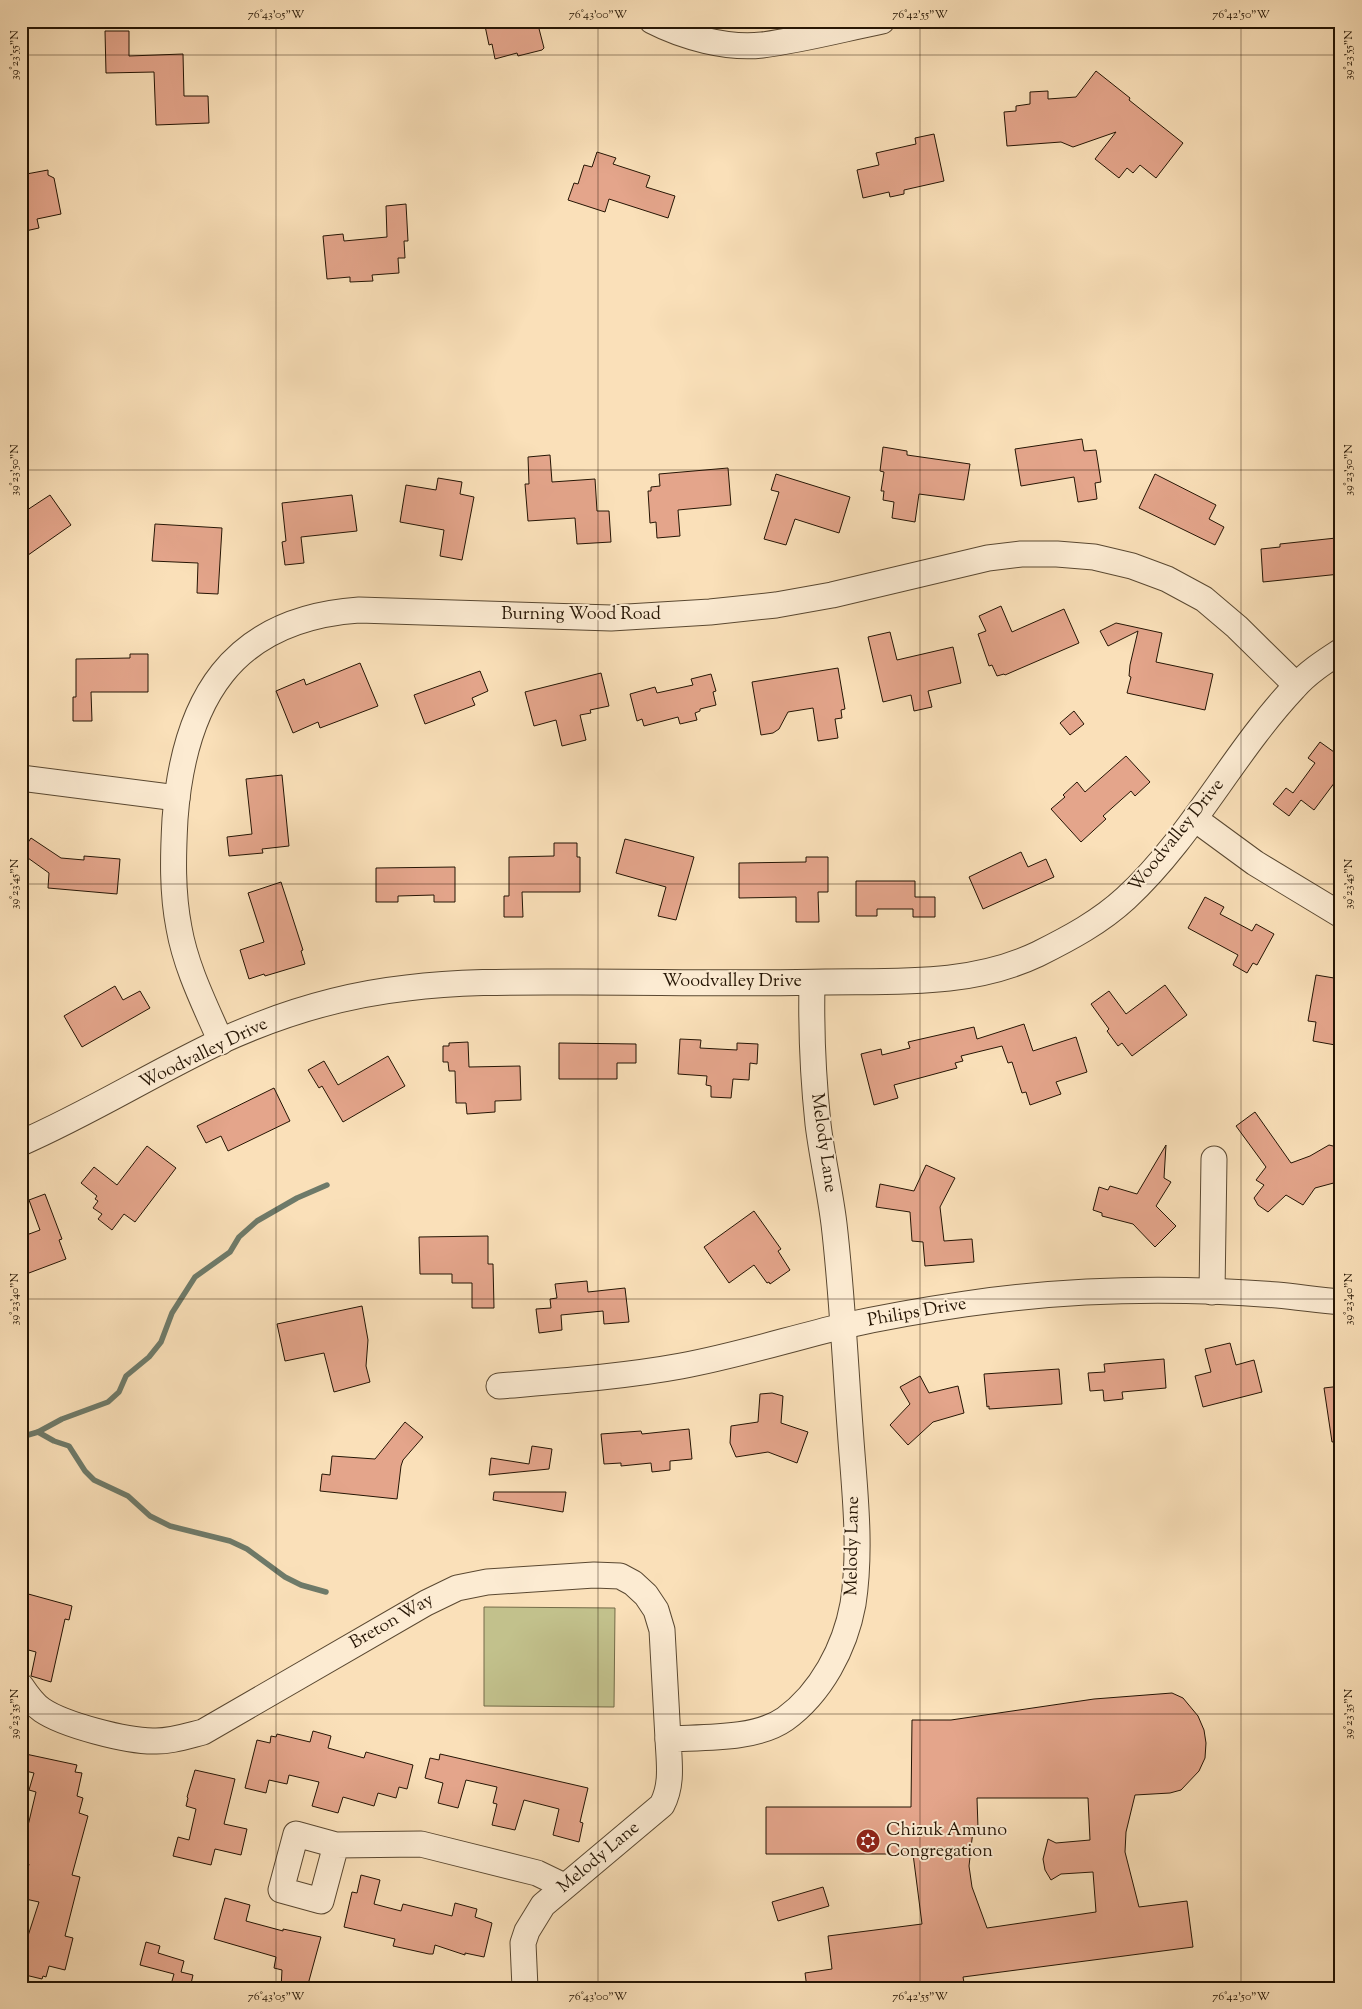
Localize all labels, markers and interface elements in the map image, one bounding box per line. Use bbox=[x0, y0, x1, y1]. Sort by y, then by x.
text: 76°43'05"W bbox=[248, 6, 305, 24]
text: 76°43'00"W bbox=[569, 6, 628, 24]
text: 76°42'55"W bbox=[892, 6, 948, 24]
text: 76°42'50"W bbox=[1212, 6, 1270, 24]
text: 39°23'55"N bbox=[6, 30, 24, 80]
text: 39°23'55"N bbox=[1340, 30, 1358, 80]
text: 39°23'50"N bbox=[6, 444, 24, 496]
text: 39°23'50"N bbox=[1340, 444, 1358, 496]
street label: Burning Wood Road bbox=[501, 602, 661, 628]
street label: Woodvalley Drive bbox=[1123, 774, 1231, 898]
text: 39°23'45"N bbox=[6, 858, 24, 909]
text: 39°23'45"N bbox=[1340, 858, 1358, 909]
street label: Woodvalley Drive bbox=[662, 969, 802, 995]
street label: Woodvalley Drive bbox=[136, 1012, 272, 1096]
street label: Melody Lane bbox=[803, 1092, 843, 1194]
text: 39°23'40"N bbox=[6, 1272, 24, 1325]
text: 39°23'40"N bbox=[1340, 1272, 1358, 1325]
street label: Philips Drive bbox=[865, 1292, 969, 1334]
street label: Melody Lane bbox=[839, 1496, 867, 1596]
street label: Breton Way bbox=[345, 1588, 439, 1656]
text: 39°23'35"N bbox=[6, 1688, 24, 1739]
text: 39°23'35"N bbox=[1340, 1688, 1358, 1739]
street label: Melody Lane bbox=[552, 1816, 646, 1900]
place label: Chizuk Amuno Congregation bbox=[886, 1818, 1007, 1865]
synagogue icon: Chizuk Amuno Congregation bbox=[855, 1828, 881, 1854]
text: 76°43'05"W bbox=[248, 1988, 305, 2006]
text: 76°43'00"W bbox=[569, 1988, 628, 2006]
text: 76°42'55"W bbox=[892, 1988, 948, 2006]
text: 76°42'50"W bbox=[1212, 1988, 1270, 2006]

